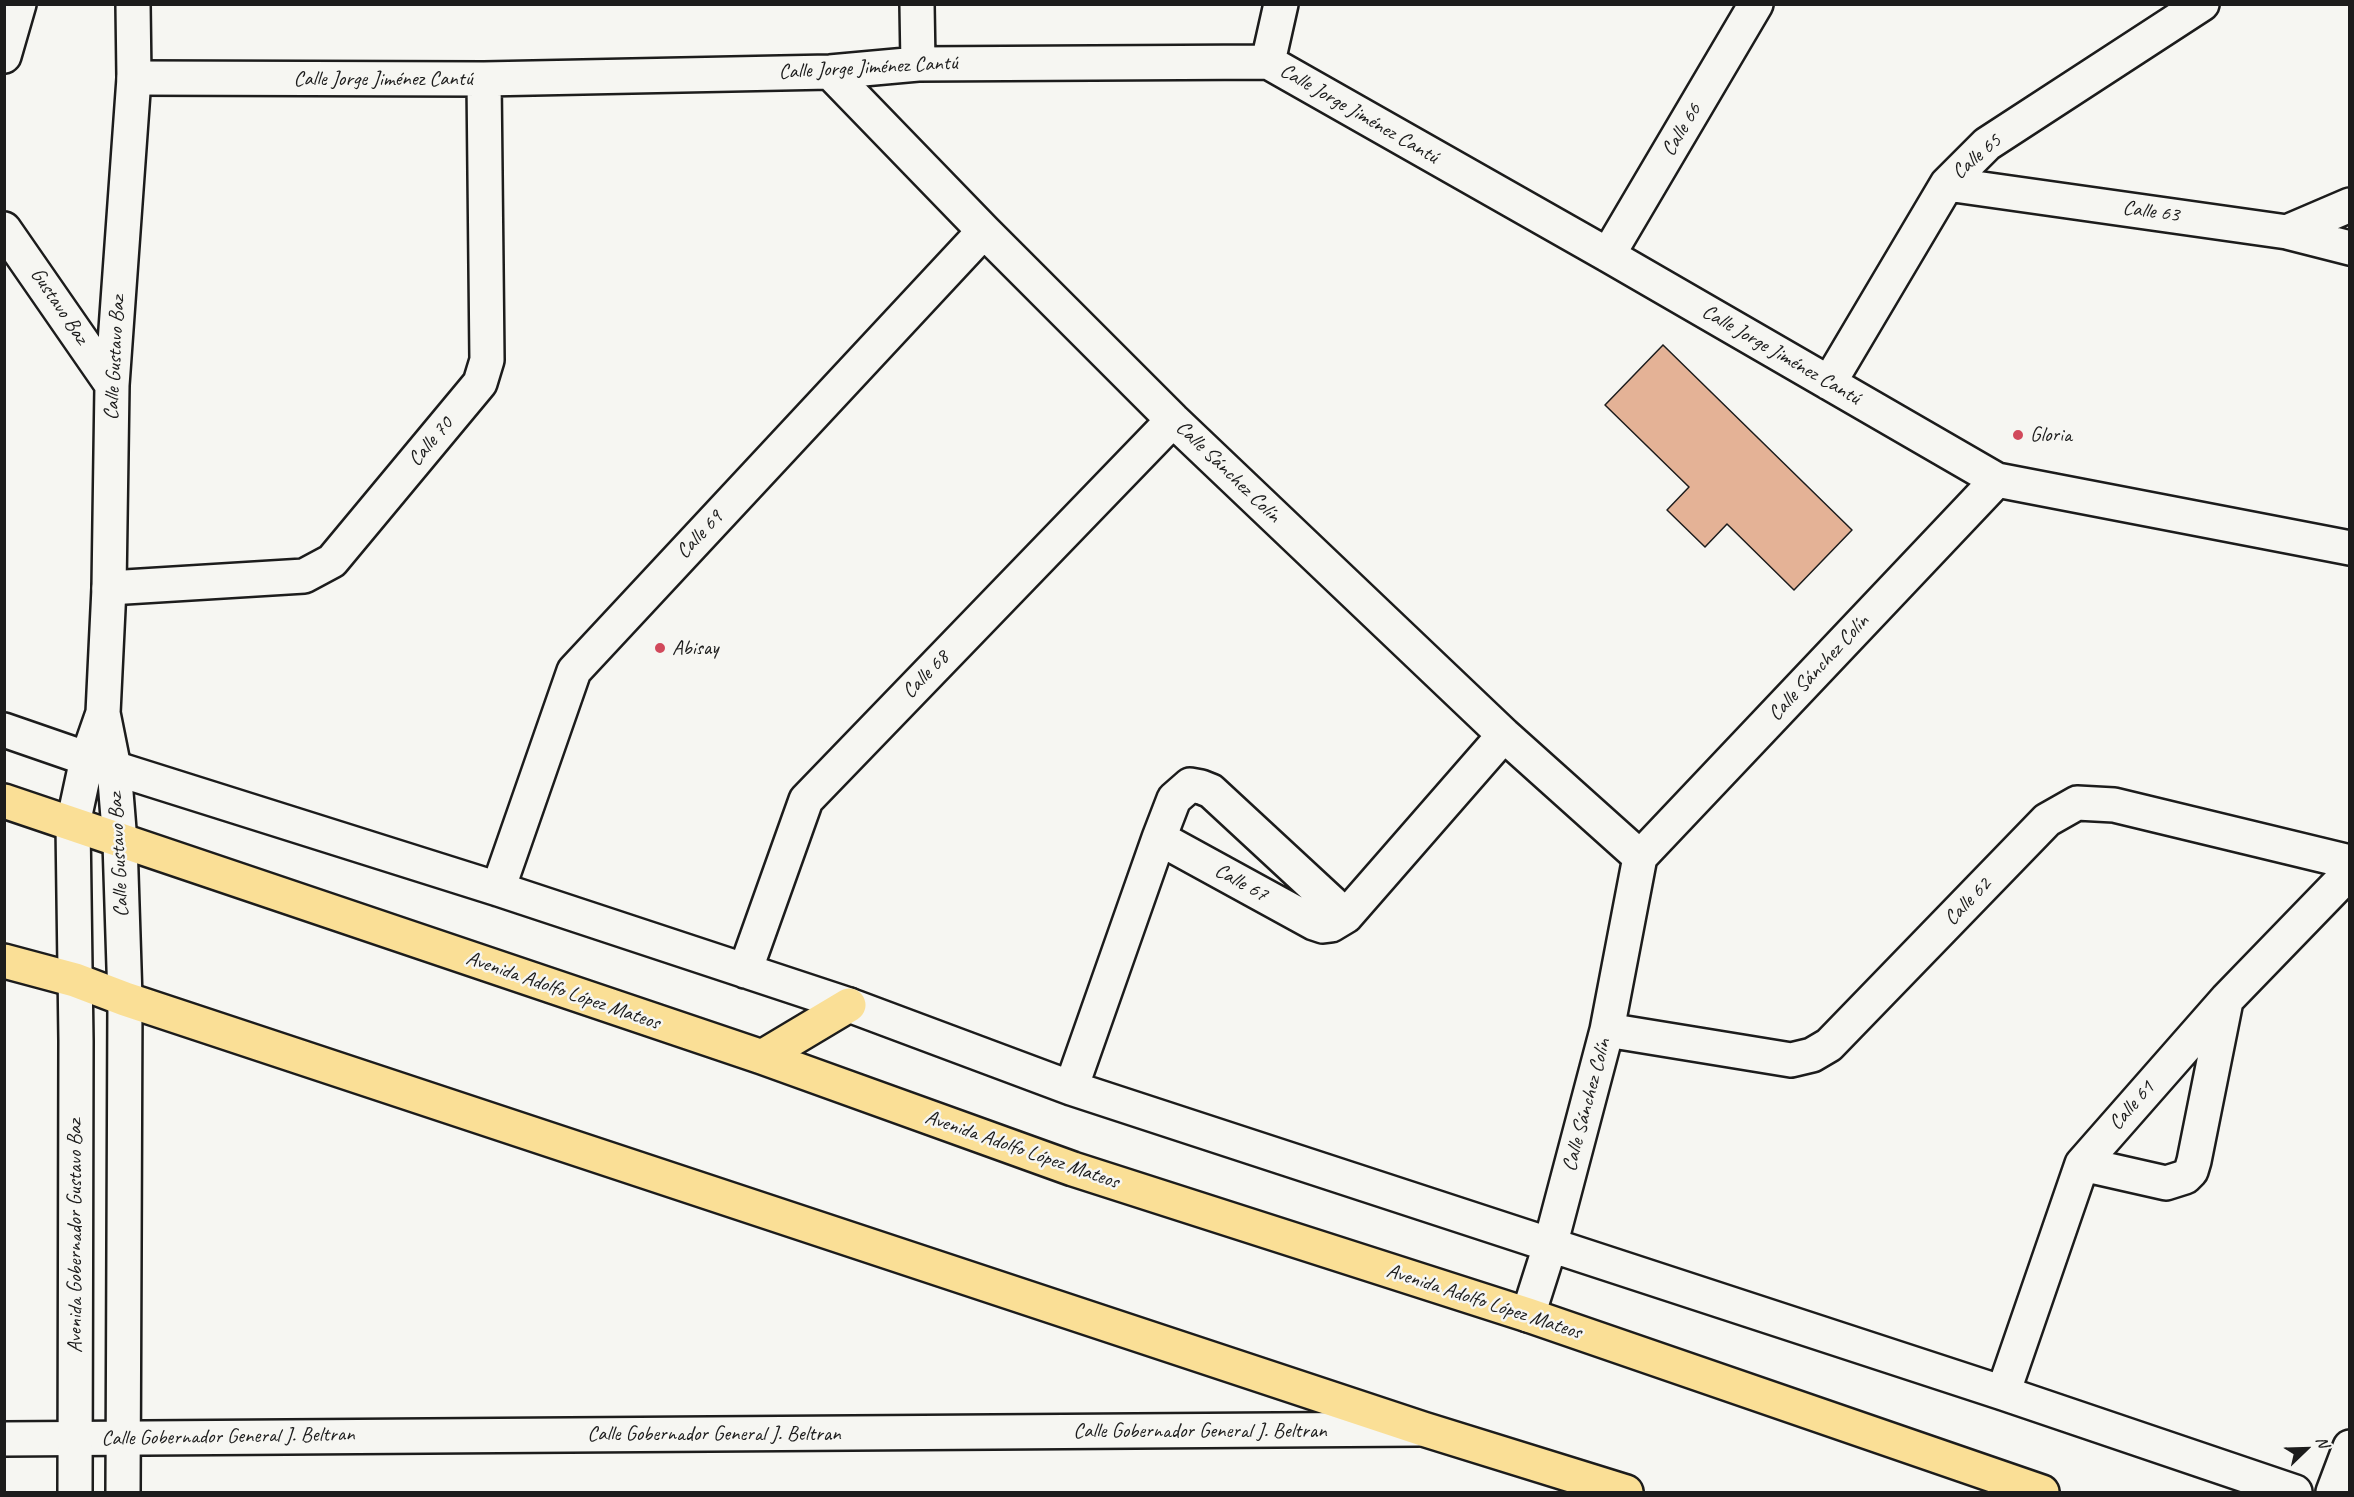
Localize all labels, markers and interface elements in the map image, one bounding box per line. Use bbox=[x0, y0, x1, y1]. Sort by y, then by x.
street label: Calle Jorge Jiménez Cantú bbox=[778, 51, 958, 85]
street label: Calle Jorge Jiménez Cantú bbox=[1275, 58, 1443, 170]
street label: Calle Jorge Jiménez Cantú bbox=[293, 66, 473, 92]
street label: Calle 66 bbox=[1657, 99, 1707, 161]
street label: Calle 65 bbox=[1947, 129, 2007, 185]
street label: Calle 63 bbox=[2121, 196, 2181, 228]
street label: Gustavo Baz bbox=[24, 263, 94, 349]
street label: Calle Gustavo Baz bbox=[99, 295, 131, 421]
street label: Calle Jorge Jiménez Cantú bbox=[1697, 299, 1865, 411]
street label: Calle 70 bbox=[403, 412, 459, 472]
street label: Calle Sánchez Colín bbox=[1170, 415, 1286, 529]
place label: Gloria bbox=[2030, 422, 2071, 448]
marker: Gloria bbox=[2011, 428, 2025, 442]
street label: Calle 69 bbox=[671, 506, 729, 564]
street label: Calle Sánchez Colín bbox=[1763, 609, 1875, 727]
place label: Abisay bbox=[672, 635, 718, 661]
marker: Abisay bbox=[653, 641, 667, 655]
street label: Calle 68 bbox=[897, 646, 955, 704]
street label: Calle Gustavo Baz bbox=[103, 792, 135, 918]
street label: Calle 67 bbox=[1210, 858, 1272, 908]
street label: Calle 62 bbox=[1939, 873, 1997, 931]
street label: Avenida Adolfo López Mateos bbox=[463, 946, 663, 1036]
street label: Calle Sánchez Colín bbox=[1557, 1036, 1617, 1174]
street label: Calle 61 bbox=[2104, 1076, 2160, 1136]
street label: Avenida Adolfo López Mateos bbox=[922, 1105, 1122, 1195]
street label: Avenida Gobernador Gustavo Baz bbox=[62, 1119, 88, 1353]
street label: Avenida Adolfo López Mateos bbox=[1383, 1259, 1585, 1345]
street label: Calle Gobernador General J. Beltran bbox=[1073, 1418, 1327, 1444]
north arrow bbox=[2276, 1419, 2336, 1479]
street label: Calle Gobernador General J. Beltran bbox=[587, 1421, 841, 1447]
street label: Calle Gobernador General J. Beltran bbox=[101, 1422, 355, 1452]
text: N bbox=[2311, 1434, 2334, 1450]

